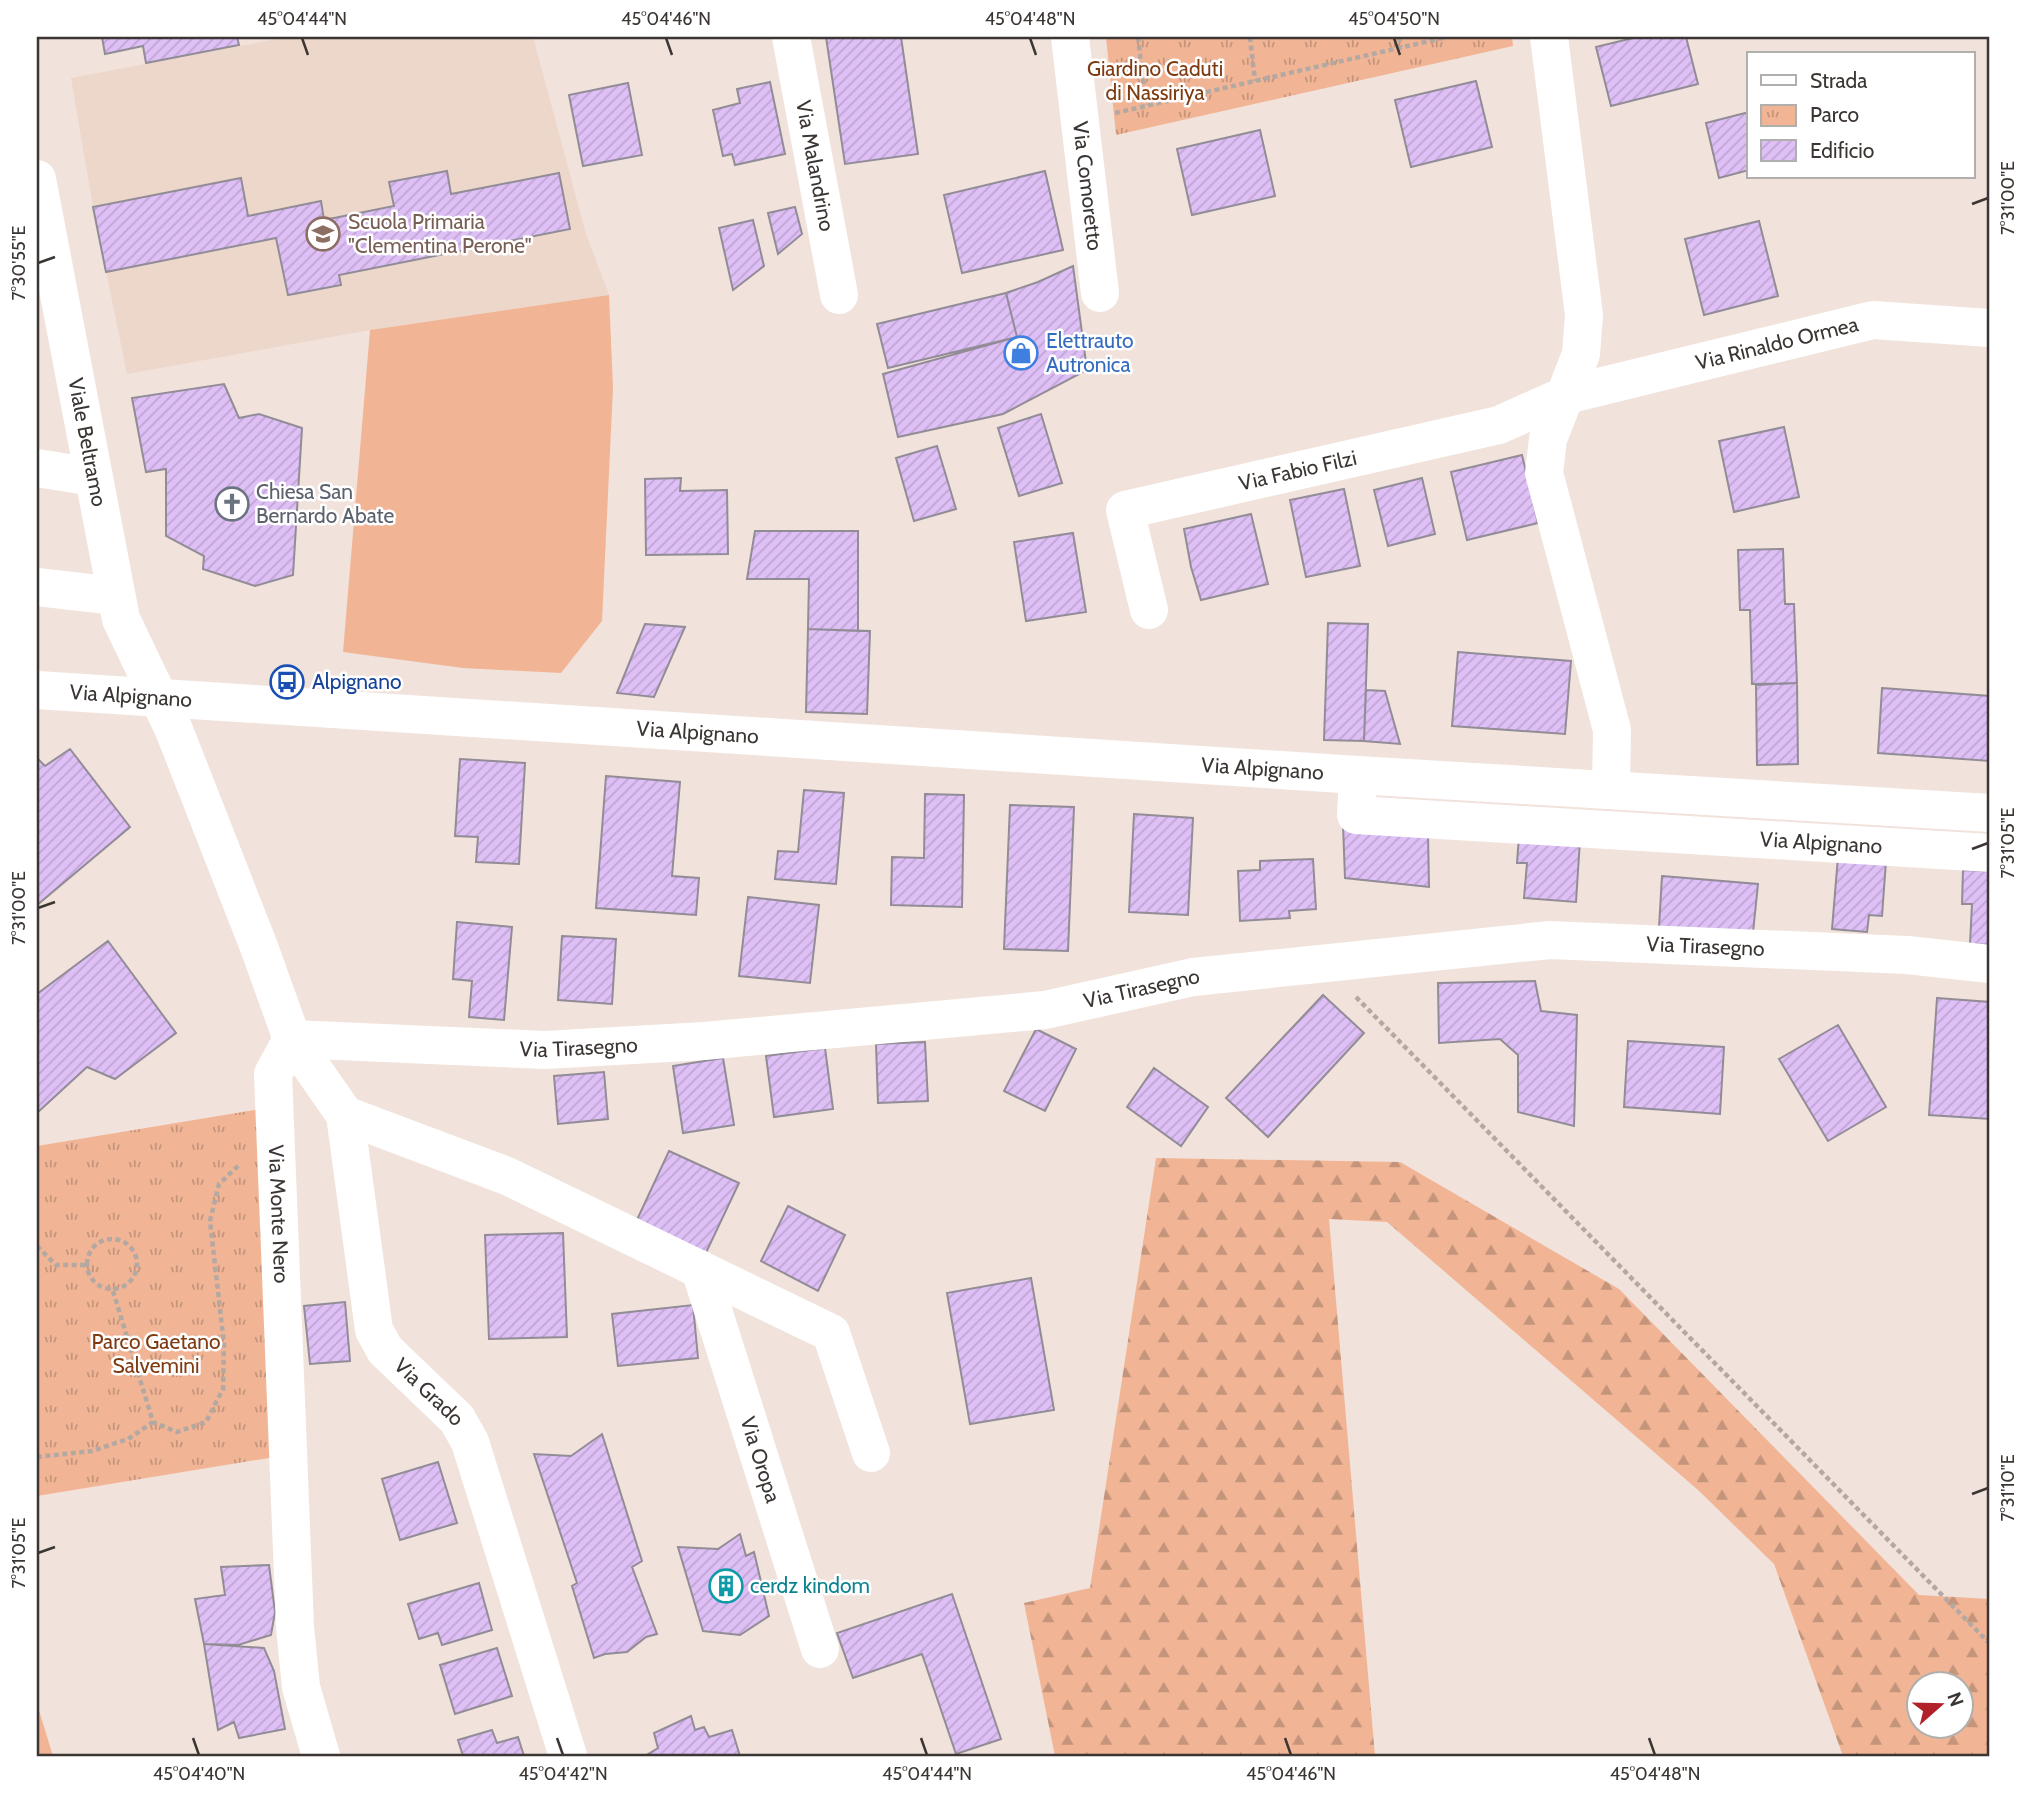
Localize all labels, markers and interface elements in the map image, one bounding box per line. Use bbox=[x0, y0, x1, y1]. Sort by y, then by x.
text: 45°04'44"N bbox=[257, 8, 347, 30]
text: 45°04'46"N bbox=[621, 8, 711, 30]
text: 45°04'48"N bbox=[985, 8, 1075, 30]
text: 45°04'50"N bbox=[1348, 8, 1440, 30]
legend bbox=[1747, 52, 1974, 178]
park label: Giardino Caduti di Nassiriya bbox=[1087, 56, 1223, 105]
text: Strada bbox=[1810, 68, 1867, 93]
street label: Via Malandrino bbox=[791, 98, 840, 233]
text: Parco bbox=[1810, 102, 1859, 127]
street label: Via Comoretto bbox=[1068, 120, 1108, 252]
text: Edificio bbox=[1810, 138, 1874, 163]
text: 7°31'00"E bbox=[1997, 161, 2019, 235]
place label: Scuola Primaria "Clementina Perone" bbox=[348, 209, 531, 258]
school or university icon: Scuola Primaria "Clementina Perone" bbox=[304, 215, 342, 253]
text: 7°30'55"E bbox=[8, 226, 30, 300]
street label: Via Rinaldo Ormea bbox=[1693, 311, 1861, 375]
place label: Elettrauto Autronica bbox=[1046, 328, 1134, 377]
shop icon: Elettrauto Autronica bbox=[1002, 334, 1040, 372]
street label: Viale Beltramo bbox=[63, 376, 112, 509]
street label: Via Fabio Filzi bbox=[1236, 445, 1359, 496]
place label: Chiesa San Bernardo Abate bbox=[256, 479, 394, 528]
church icon: Chiesa San Bernardo Abate bbox=[213, 485, 251, 523]
bus stop icon: Alpignano bbox=[268, 663, 306, 701]
place label: Alpignano bbox=[312, 669, 401, 694]
street label: Via Alpignano bbox=[69, 679, 193, 712]
street label: Via Alpignano bbox=[636, 716, 760, 748]
street label: Via Alpignano bbox=[1201, 752, 1324, 785]
text: 7°31'05"E bbox=[1997, 807, 2019, 879]
street label: Via Alpignano bbox=[1759, 826, 1883, 859]
text: 7°31'00"E bbox=[8, 871, 30, 945]
street label: Via Tirasegno bbox=[1646, 931, 1765, 961]
street label: Via Tirasegno bbox=[1081, 963, 1201, 1013]
street label: Via Tirasegno bbox=[519, 1032, 638, 1062]
street label: Via Monte Nero bbox=[264, 1144, 294, 1284]
park label: Parco Gaetano Salvemini bbox=[91, 1329, 221, 1378]
street label: Via Grado bbox=[389, 1353, 469, 1431]
street label: Via Oropa bbox=[735, 1413, 786, 1506]
text: 7°31'10"E bbox=[1997, 1454, 2019, 1522]
text: 7°31'05"E bbox=[8, 1517, 30, 1589]
building icon: cerdz kindom bbox=[707, 1567, 745, 1605]
place label: cerdz kindom bbox=[750, 1573, 870, 1598]
north arrow bbox=[1904, 1671, 1974, 1741]
text: N bbox=[1942, 1689, 1969, 1710]
text: 45°04'40"N bbox=[153, 1763, 245, 1785]
text: 45°04'42"N bbox=[518, 1763, 608, 1785]
text: 45°04'44"N bbox=[882, 1763, 972, 1785]
text: 45°04'46"N bbox=[1246, 1763, 1336, 1785]
text: 45°04'48"N bbox=[1610, 1763, 1700, 1785]

